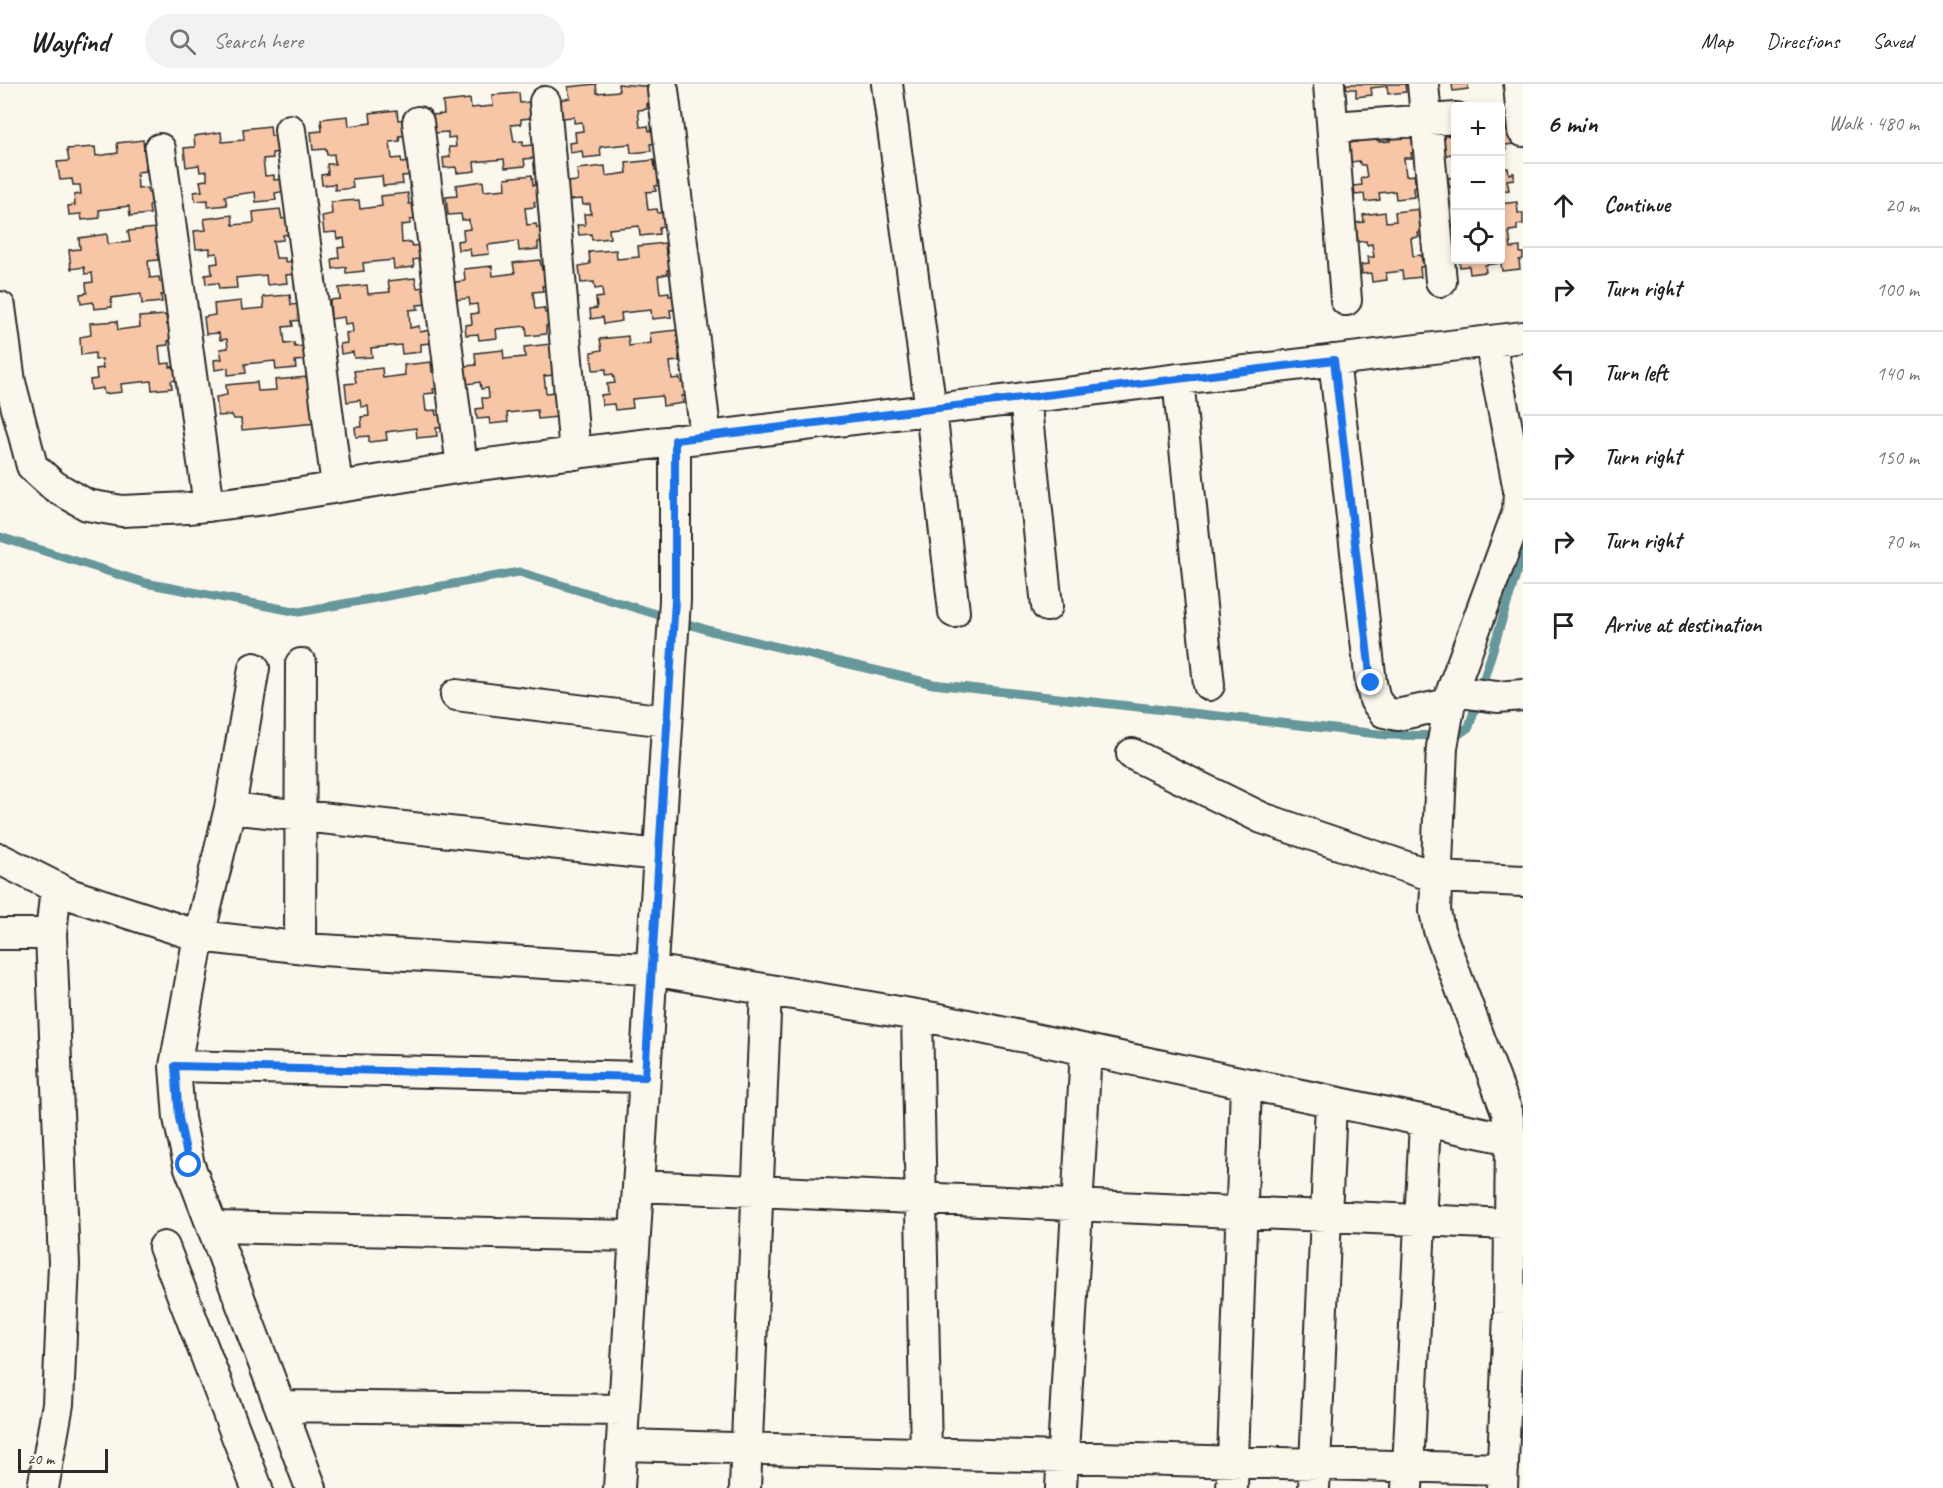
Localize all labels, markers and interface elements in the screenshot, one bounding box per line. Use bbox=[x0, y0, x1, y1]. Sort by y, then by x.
search box bbox=[145, 14, 565, 68]
text: Wayfind bbox=[30, 24, 109, 59]
icon: search bbox=[166, 25, 199, 58]
text: Search here bbox=[214, 27, 303, 55]
text: Map bbox=[1701, 28, 1733, 54]
text: Directions bbox=[1766, 28, 1839, 54]
text: Saved bbox=[1872, 28, 1913, 54]
map controls bbox=[1451, 102, 1505, 264]
button: + bbox=[1451, 102, 1505, 156]
text: 6 min bbox=[1547, 107, 1597, 140]
text: Walk · 480 m bbox=[1829, 111, 1919, 136]
button: − bbox=[1451, 156, 1505, 210]
icon: ahead bbox=[1547, 189, 1580, 222]
text: Continue bbox=[1604, 191, 1670, 219]
text: 20 m bbox=[1885, 193, 1919, 218]
button: locate bbox=[1451, 210, 1505, 264]
icon: right bbox=[1547, 273, 1580, 306]
text: Turn right bbox=[1604, 275, 1681, 303]
text: 100 m bbox=[1876, 277, 1919, 302]
icon: left bbox=[1547, 357, 1580, 390]
text: Turn left bbox=[1604, 359, 1668, 387]
text: 140 m bbox=[1876, 361, 1919, 386]
icon: right bbox=[1547, 441, 1580, 474]
text: Turn right bbox=[1604, 443, 1681, 471]
text: 150 m bbox=[1876, 445, 1919, 470]
icon: right bbox=[1547, 525, 1580, 558]
text: Turn right bbox=[1604, 527, 1681, 555]
text: 70 m bbox=[1885, 529, 1919, 554]
icon: arrive bbox=[1547, 609, 1580, 642]
text: Arrive at destination bbox=[1604, 611, 1761, 639]
route end bbox=[1357, 669, 1383, 695]
route start bbox=[175, 1151, 201, 1177]
scale bar bbox=[18, 1446, 108, 1474]
text: 20 m bbox=[27, 1449, 54, 1469]

